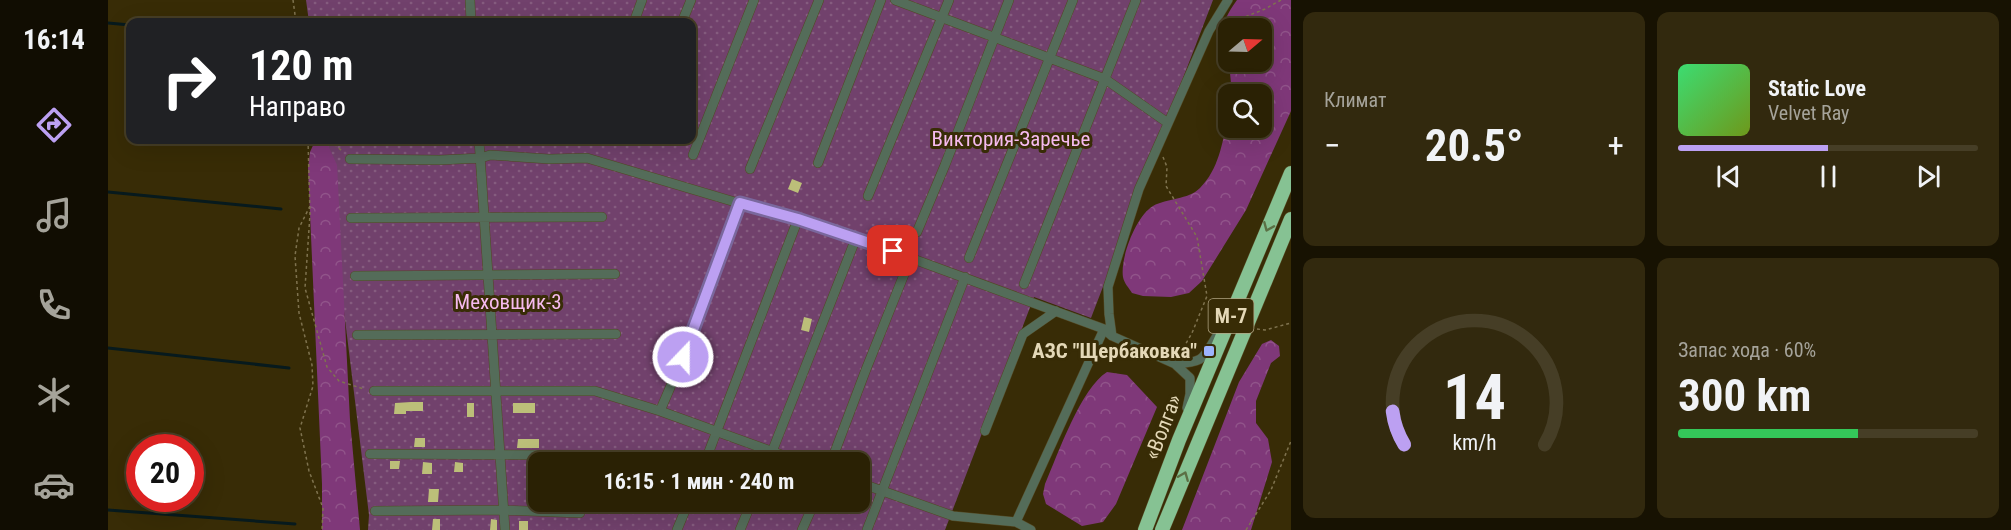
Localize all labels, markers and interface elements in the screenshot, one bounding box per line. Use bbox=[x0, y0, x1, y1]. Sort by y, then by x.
north arrow bbox=[1218, 18, 1272, 72]
map controls bbox=[1218, 18, 1272, 138]
text: 16:14 bbox=[23, 24, 85, 56]
text: 120 m bbox=[249, 41, 354, 90]
icon: right bbox=[150, 42, 228, 120]
text: Static Love bbox=[1768, 76, 1866, 101]
button: search bbox=[1218, 84, 1272, 138]
text: Климат bbox=[1324, 88, 1386, 112]
text: Направо bbox=[249, 91, 346, 123]
text: Velvet Ray bbox=[1768, 101, 1849, 125]
icon: directions bbox=[33, 104, 75, 146]
text: 20.5° bbox=[1425, 119, 1523, 172]
text: − bbox=[1324, 126, 1341, 165]
text: + bbox=[1608, 126, 1624, 165]
park label: Виктория-Заречье bbox=[932, 127, 1091, 151]
icon: previous bbox=[1712, 160, 1745, 193]
icon: pause bbox=[1812, 160, 1845, 193]
icon: next bbox=[1912, 160, 1945, 193]
icon: music bbox=[33, 194, 75, 236]
one-way arrow bbox=[1263, 221, 1275, 232]
pin bbox=[867, 225, 918, 276]
icon: arrive bbox=[876, 234, 909, 267]
icon: phone bbox=[33, 284, 75, 326]
park label: Меховщик-3 bbox=[454, 290, 562, 314]
road number: М-7 bbox=[1208, 299, 1254, 333]
position arrow bbox=[651, 325, 715, 389]
text: Запас хода · 60% bbox=[1678, 338, 1816, 362]
place label: АЗС "Щербаковка" bbox=[1032, 339, 1197, 363]
marker: АЗС "Щербаковка" bbox=[1202, 344, 1216, 358]
text: 14 bbox=[1442, 361, 1506, 434]
text: 300 km bbox=[1678, 369, 1811, 422]
icon: climate bbox=[33, 374, 75, 416]
street label: «Волга» bbox=[1140, 391, 1186, 463]
text: km/h bbox=[1452, 430, 1496, 455]
speed limit sign: 20 bbox=[126, 434, 204, 512]
icon: car bbox=[33, 464, 75, 506]
text: 16:15 · 1 мин · 240 m bbox=[604, 469, 794, 494]
one-way arrow bbox=[1177, 471, 1189, 482]

